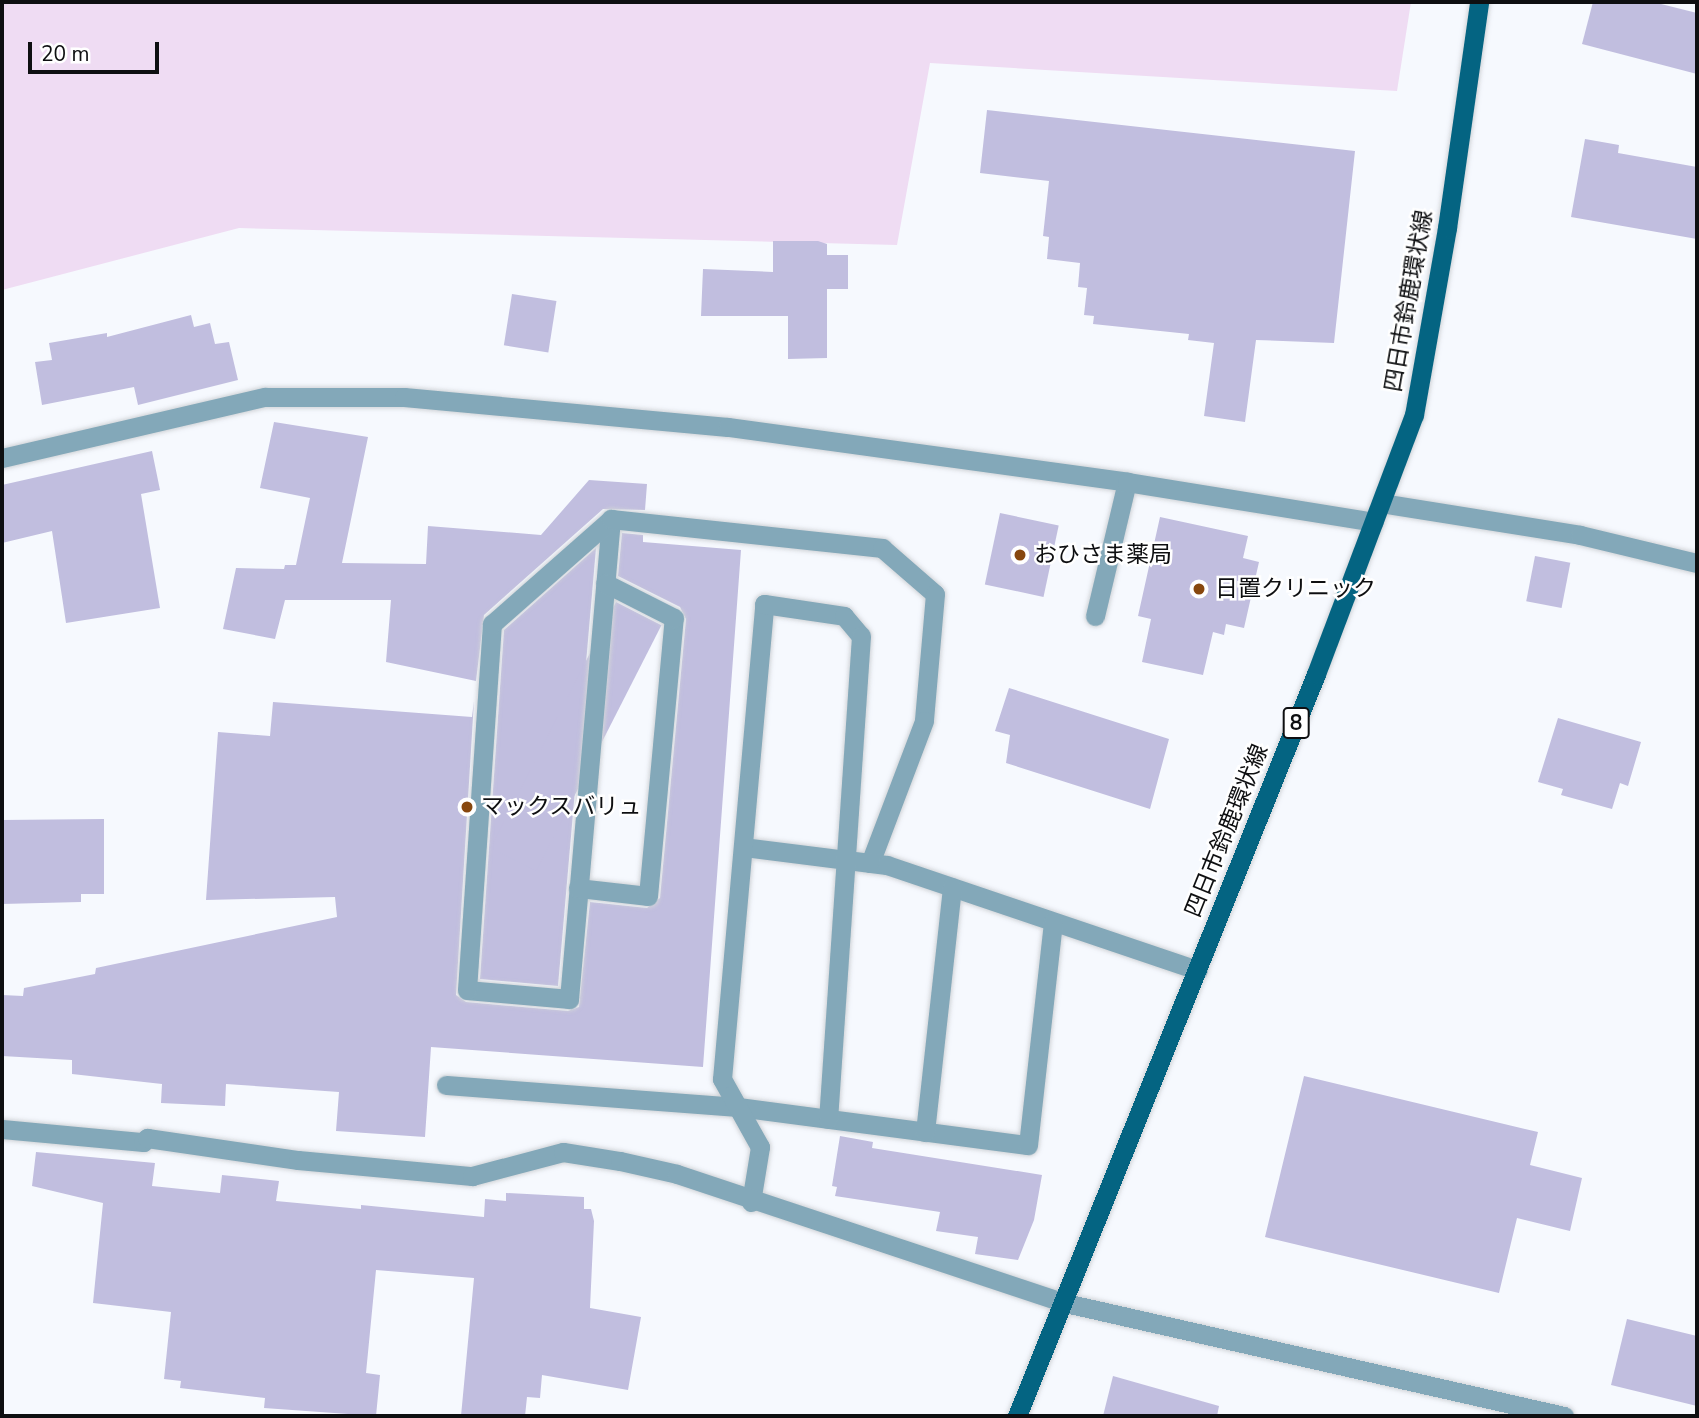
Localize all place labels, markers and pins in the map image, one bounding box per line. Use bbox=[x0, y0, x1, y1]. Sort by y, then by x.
place label: おひさま薬局 bbox=[1034, 541, 1172, 569]
marker: おひさま薬局 bbox=[1012, 547, 1028, 563]
place label: 日置クリニック bbox=[1215, 575, 1376, 603]
marker: 日置クリニック bbox=[1189, 579, 1209, 599]
place label: マックスバリュ bbox=[481, 793, 642, 821]
marker: マックスバリュ bbox=[459, 799, 475, 815]

